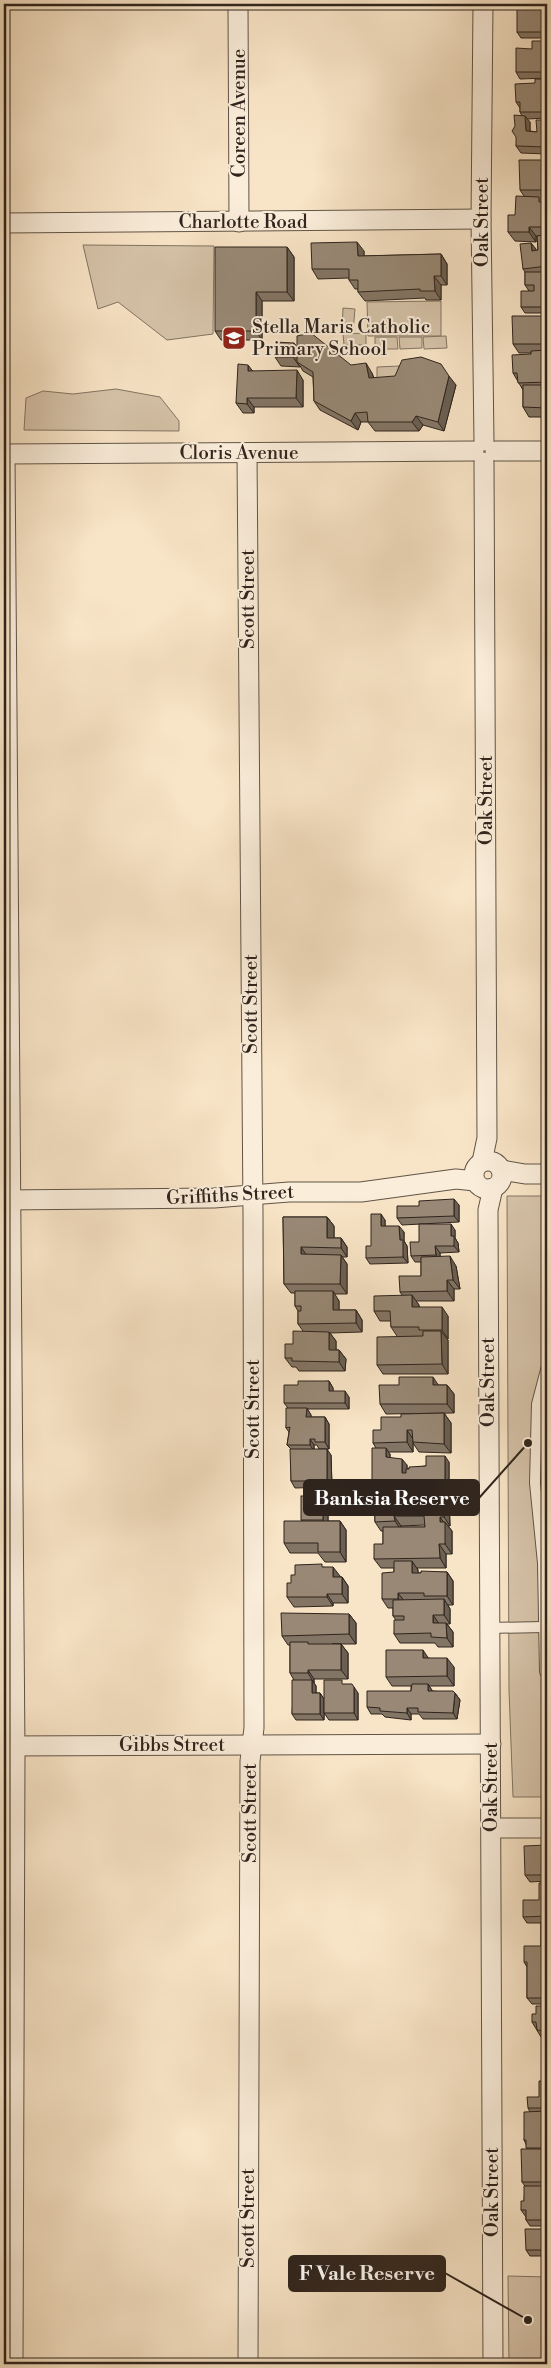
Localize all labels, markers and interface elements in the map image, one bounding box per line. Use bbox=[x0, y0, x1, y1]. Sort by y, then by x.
street label: Coreen Avenue bbox=[227, 49, 251, 177]
street label: Oak Street bbox=[470, 177, 494, 267]
street label: Charlotte Road bbox=[179, 210, 308, 234]
place label: Stella Maris Catholic Primary School bbox=[252, 315, 430, 361]
school or university icon: Stella Maris Catholic Primary School bbox=[221, 325, 247, 351]
street label: Cloris Avenue bbox=[179, 441, 299, 465]
street label: Scott Street bbox=[236, 549, 260, 649]
street label: Oak Street bbox=[474, 755, 498, 845]
street label: Scott Street bbox=[239, 954, 263, 1054]
street label: Griffiths Street bbox=[166, 1180, 295, 1210]
street label: Oak Street bbox=[476, 1337, 500, 1427]
street label: Scott Street bbox=[241, 1359, 265, 1459]
callout: Banksia Reserve bbox=[304, 1480, 479, 1515]
text: Banksia Reserve bbox=[314, 1487, 470, 1512]
street label: Gibbs Street bbox=[119, 1733, 225, 1757]
street label: Oak Street bbox=[479, 1742, 503, 1832]
street label: Scott Street bbox=[238, 1763, 262, 1863]
street label: Oak Street bbox=[480, 2147, 504, 2237]
street label: Scott Street bbox=[236, 2168, 260, 2268]
callout: F Vale Reserve bbox=[289, 2256, 445, 2291]
text: F Vale Reserve bbox=[299, 2262, 435, 2287]

